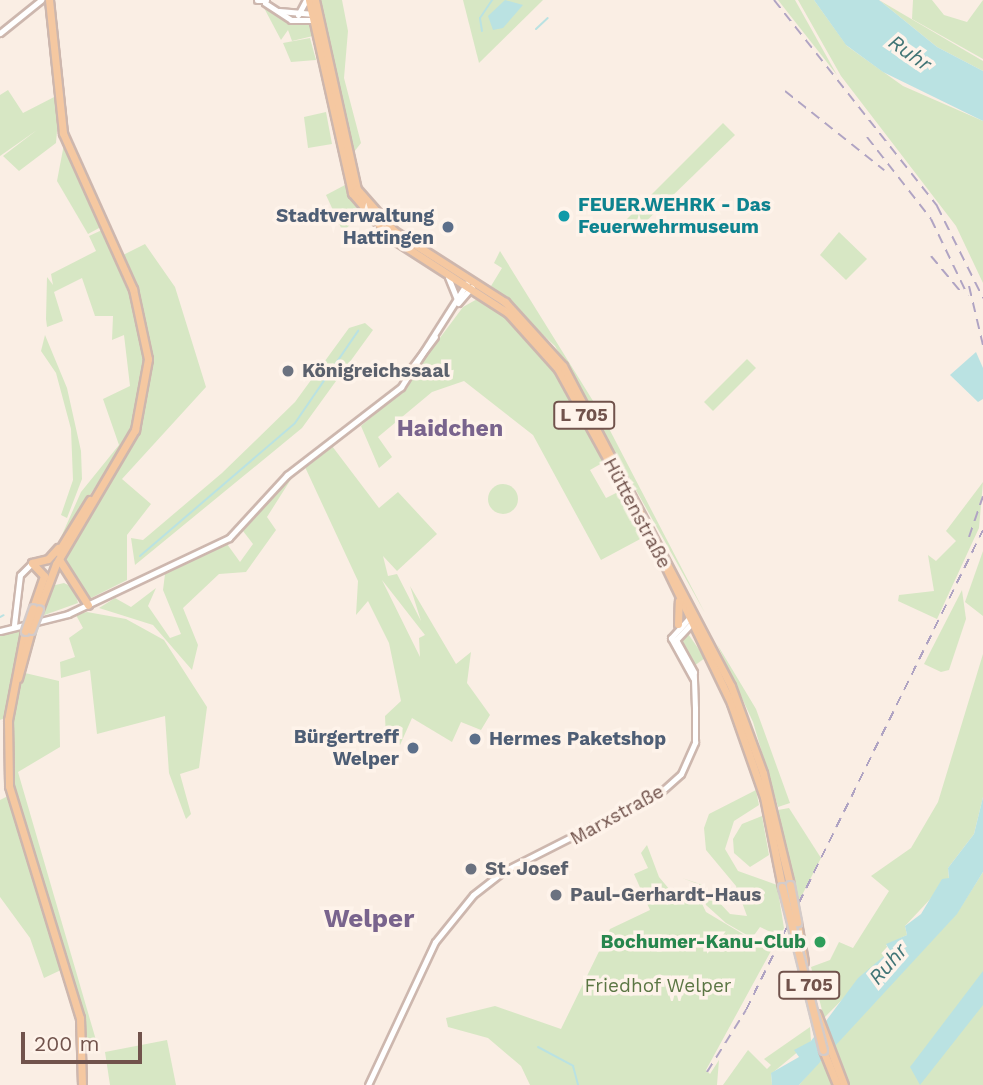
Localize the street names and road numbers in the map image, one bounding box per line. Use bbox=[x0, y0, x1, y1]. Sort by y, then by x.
road number: L 705 bbox=[552, 400, 616, 430]
street label: Hüttenstraße bbox=[598, 454, 676, 572]
street label: Marxstraße bbox=[566, 780, 668, 850]
road number: L 705 bbox=[778, 970, 840, 1000]

